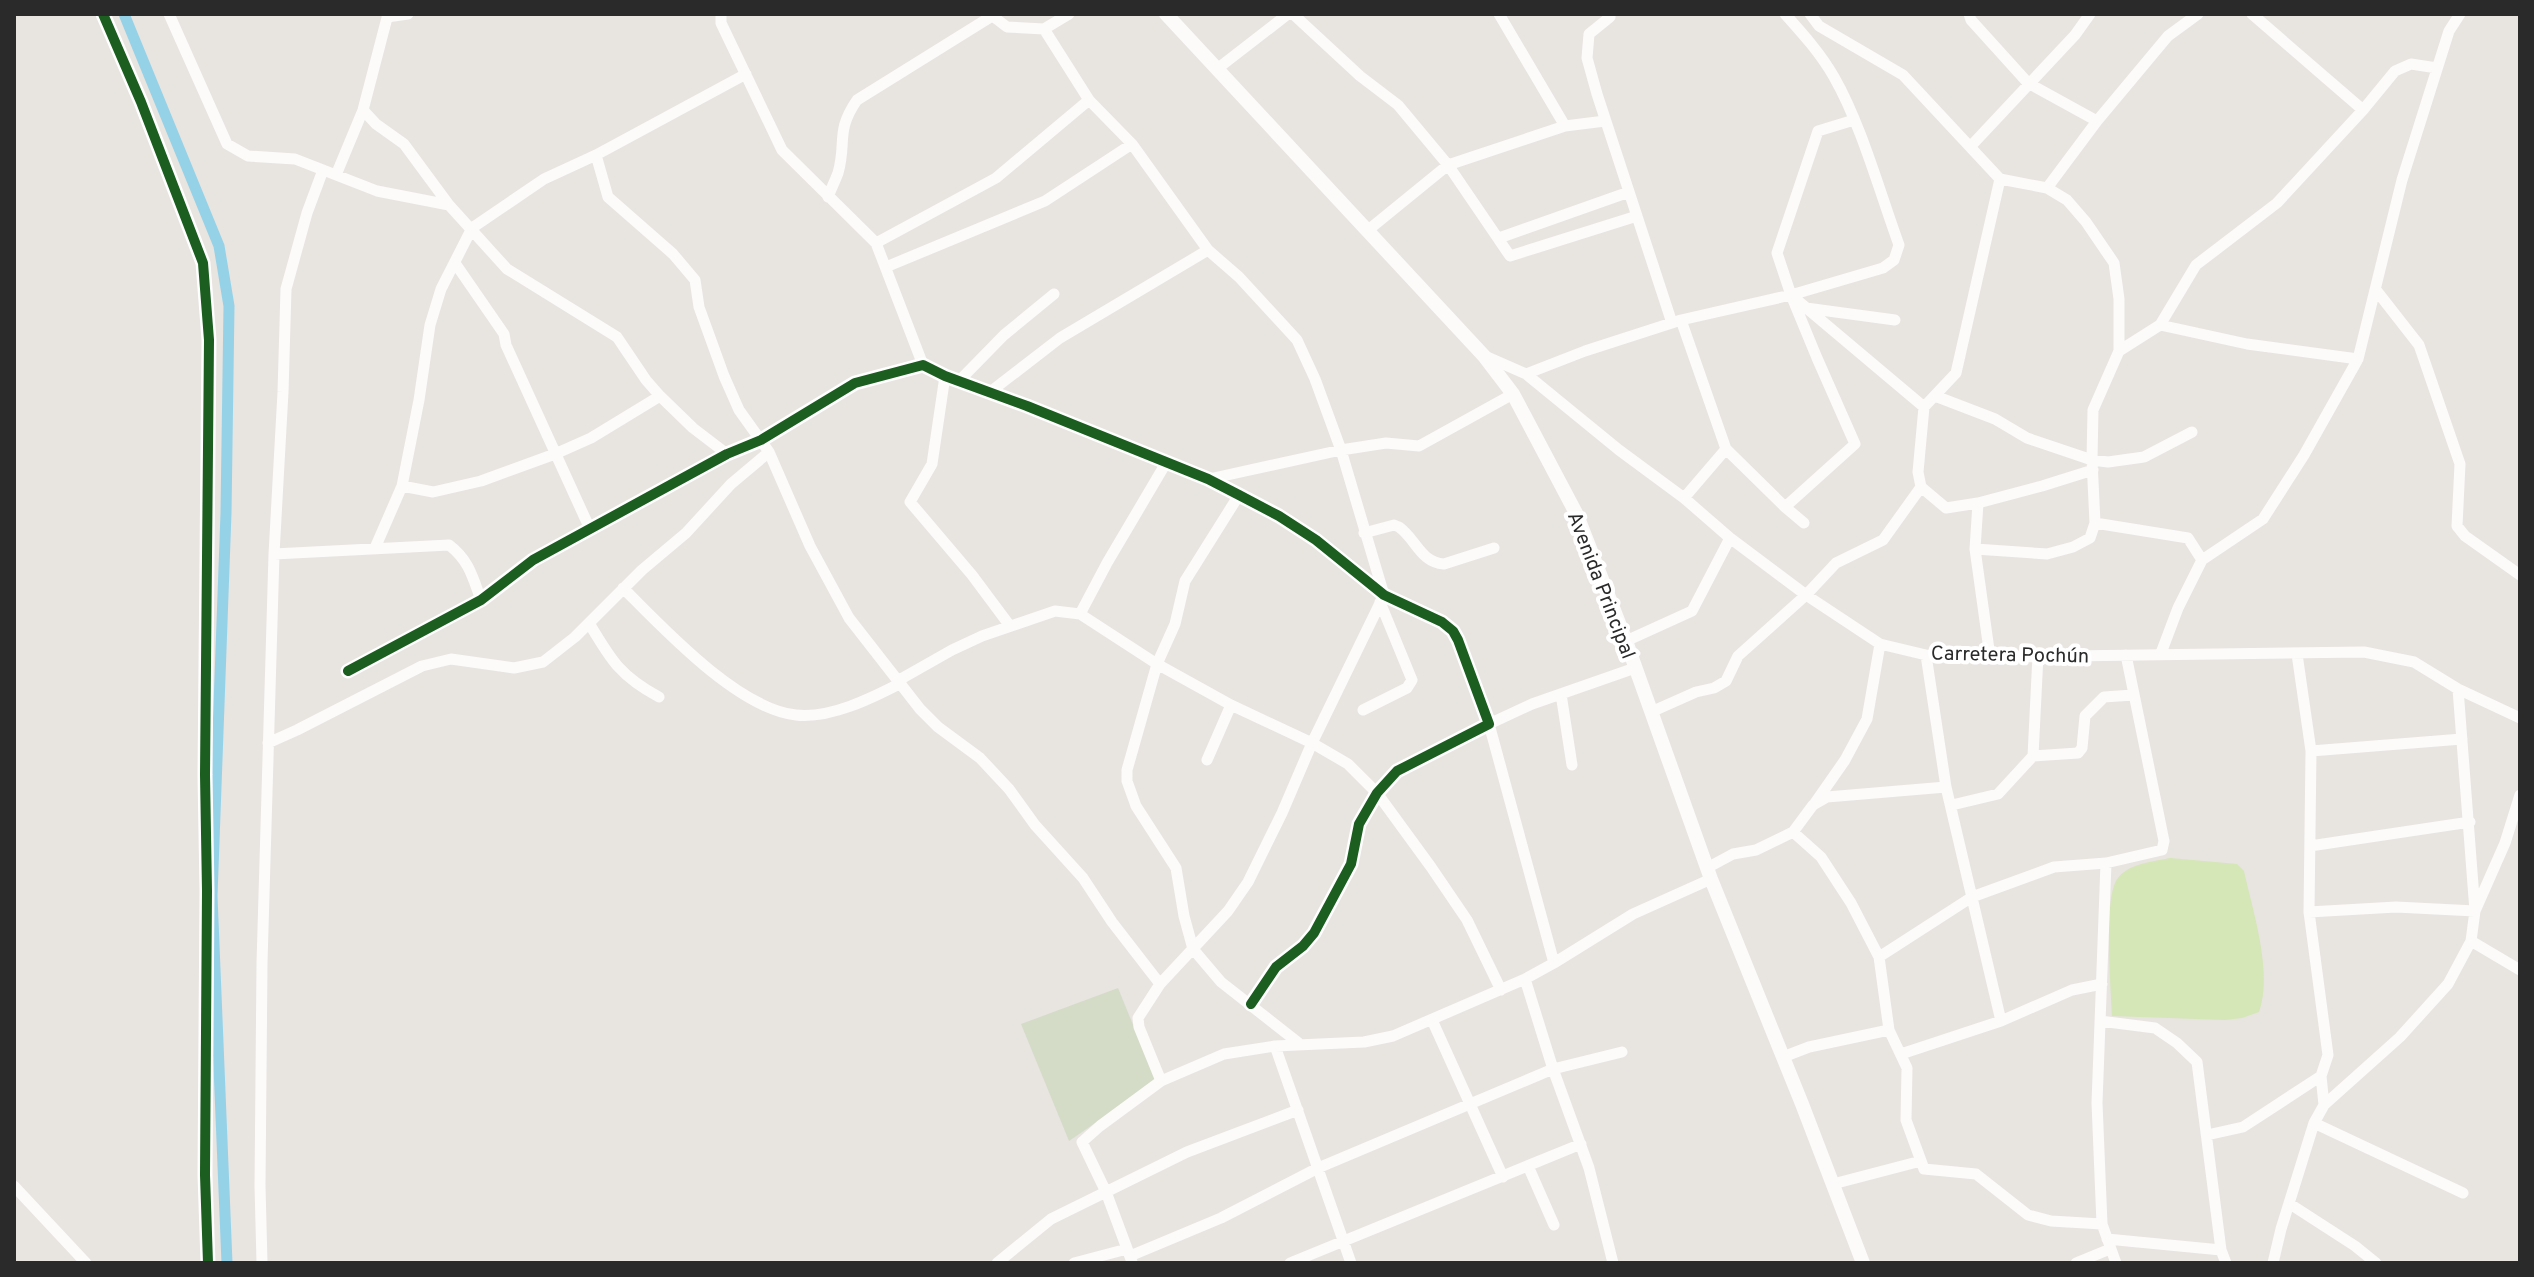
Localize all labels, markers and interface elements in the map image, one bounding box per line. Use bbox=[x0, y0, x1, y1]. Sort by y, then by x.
street label: Avenida Principal bbox=[1560, 508, 1640, 663]
street label: Carretera Pochún bbox=[1931, 642, 2089, 670]

